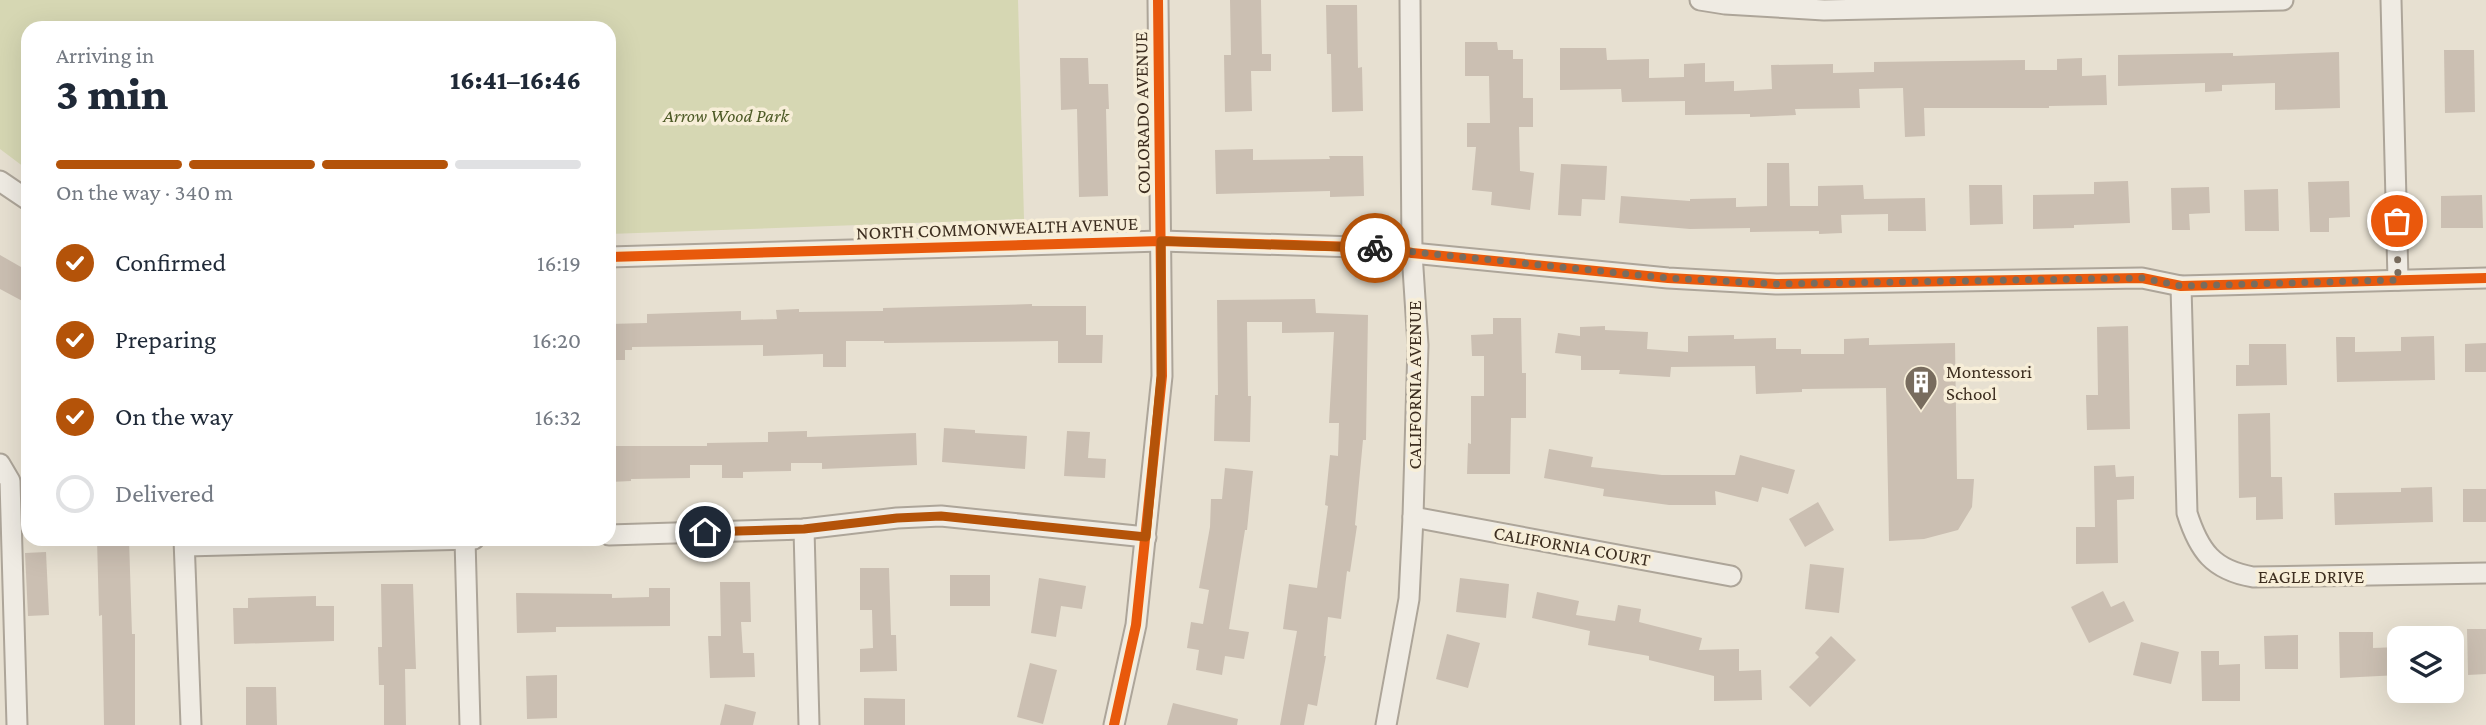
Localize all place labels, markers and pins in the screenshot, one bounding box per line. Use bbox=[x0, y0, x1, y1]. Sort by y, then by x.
pin bbox=[2367, 191, 2427, 251]
place label: Montessori School bbox=[1946, 361, 2032, 404]
building icon: Montessori School bbox=[1902, 363, 1940, 412]
pin bbox=[675, 502, 735, 562]

